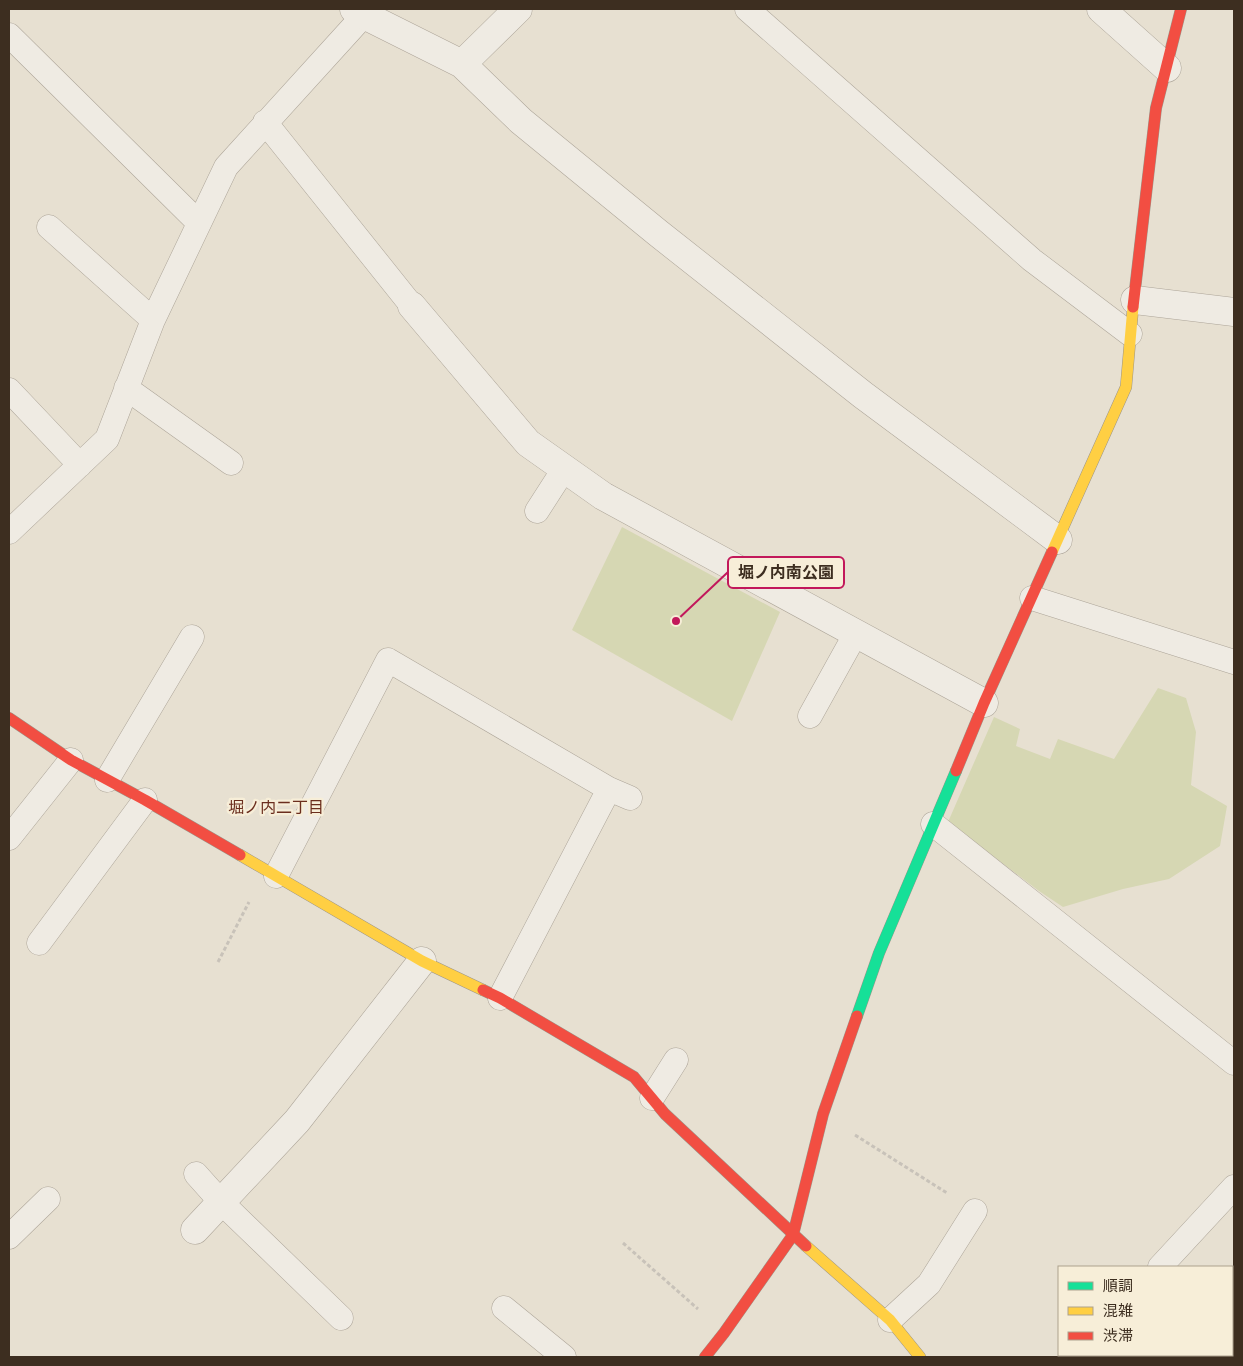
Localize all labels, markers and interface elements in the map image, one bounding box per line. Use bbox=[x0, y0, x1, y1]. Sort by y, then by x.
callout: 堀ノ内南公園 bbox=[728, 557, 844, 588]
text: 堀ノ内南公園 bbox=[738, 559, 834, 583]
district label: 堀ノ内二丁目 bbox=[228, 794, 324, 818]
legend bbox=[1058, 1266, 1233, 1356]
text: 順調 bbox=[1103, 1273, 1133, 1296]
text: 混雑 bbox=[1103, 1298, 1133, 1321]
text: 渋滞 bbox=[1103, 1323, 1133, 1346]

